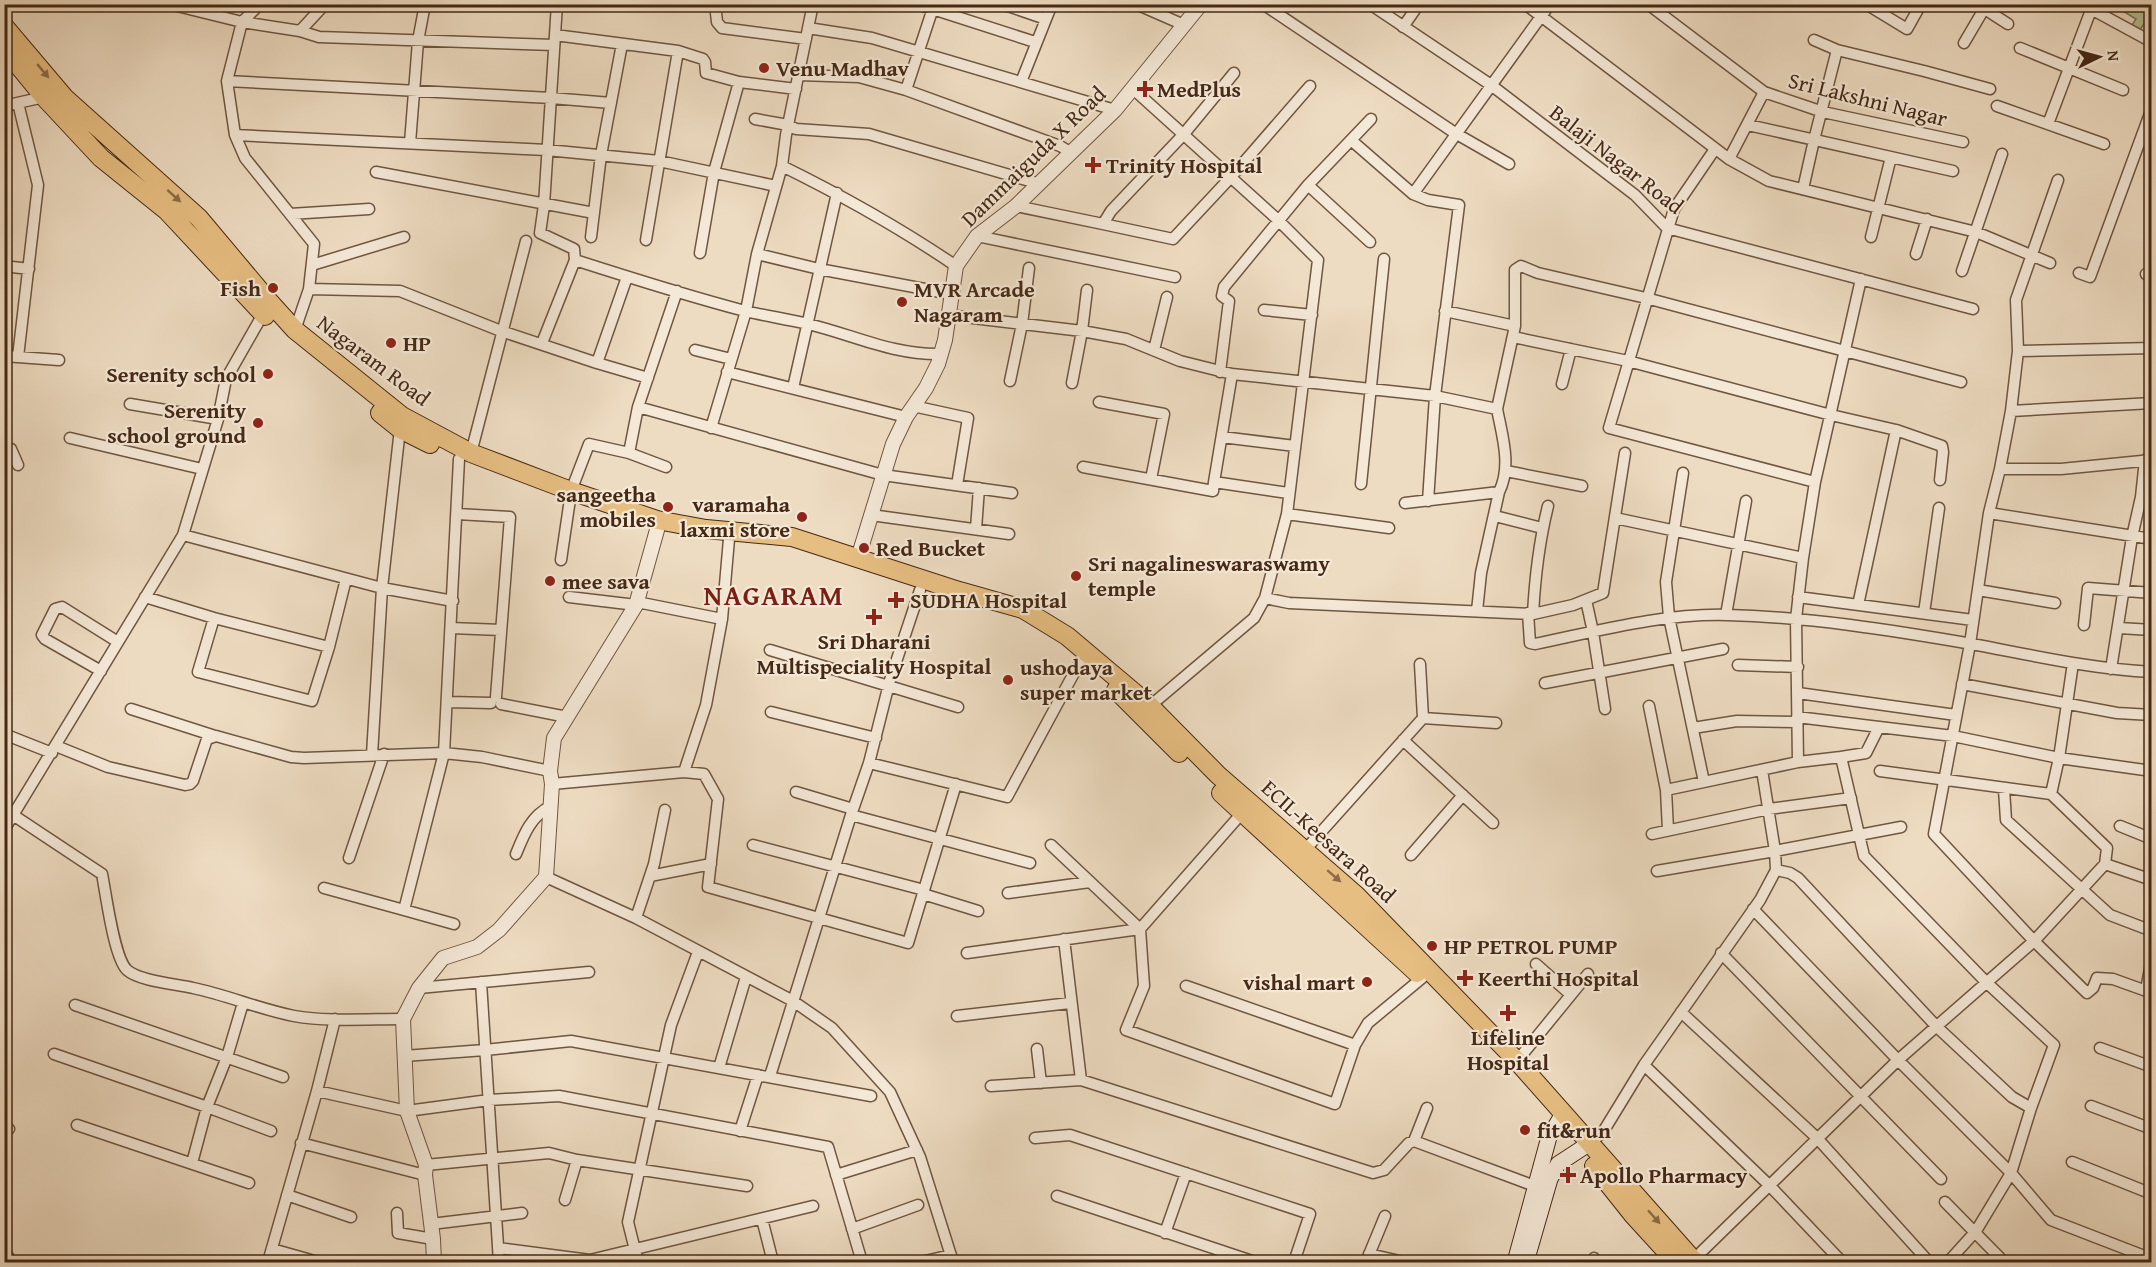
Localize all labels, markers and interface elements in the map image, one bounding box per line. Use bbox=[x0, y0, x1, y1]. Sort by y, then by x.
north arrow bbox=[2069, 27, 2129, 87]
text: N bbox=[2102, 49, 2126, 62]
place label: Venu Madhav bbox=[776, 52, 909, 84]
marker: Venu Madhav bbox=[757, 61, 771, 75]
one-way arrow bbox=[36, 63, 49, 79]
street label: Sri Lakshni Nagar bbox=[1785, 64, 1951, 134]
place label: MedPlus bbox=[1157, 73, 1241, 105]
street label: Dammaiguda X Road bbox=[953, 78, 1113, 234]
marker: MedPlus bbox=[1138, 82, 1152, 96]
street label: Balaji Nagar Road bbox=[1543, 96, 1691, 222]
place label: Trinity Hospital bbox=[1106, 149, 1263, 181]
marker: Trinity Hospital bbox=[1084, 156, 1102, 174]
one-way arrow bbox=[167, 189, 182, 203]
place label: Fish bbox=[220, 272, 261, 304]
place label: MVR Arcade Nagaram bbox=[914, 273, 1035, 330]
marker: Fish bbox=[266, 281, 280, 295]
marker: MVR Arcade Nagaram bbox=[895, 295, 909, 309]
street label: Nagaram Road bbox=[311, 307, 437, 413]
place label: HP bbox=[403, 327, 431, 359]
marker: HP bbox=[384, 336, 398, 350]
place label: Serenity school bbox=[106, 358, 256, 390]
marker: Serenity school bbox=[261, 367, 275, 381]
place label: Serenity school ground bbox=[107, 394, 247, 451]
marker: Serenity school ground bbox=[251, 416, 265, 430]
place label: sangeetha mobiles bbox=[556, 478, 657, 535]
place label: varamaha laxmi store bbox=[680, 488, 791, 545]
marker: sangeetha mobiles bbox=[661, 500, 675, 514]
marker: varamaha laxmi store bbox=[795, 510, 809, 524]
place label: Red Bucket bbox=[876, 532, 986, 564]
marker: Red Bucket bbox=[857, 541, 871, 555]
place label: Sri nagalineswaraswamy temple bbox=[1088, 547, 1330, 604]
place label: mee sava bbox=[562, 565, 651, 597]
marker: Sri nagalineswaraswamy temple bbox=[1069, 569, 1083, 583]
marker: mee sava bbox=[543, 574, 557, 588]
district label: NAGARAM bbox=[704, 574, 844, 615]
place label: SUDHA Hospital bbox=[910, 584, 1067, 616]
marker: SUDHA Hospital bbox=[887, 591, 905, 609]
marker: Sri Dharani Multispeciality Hospital bbox=[865, 608, 883, 626]
place label: Sri Dharani Multispeciality Hospital bbox=[757, 625, 992, 682]
place label: ushodaya super market bbox=[1020, 651, 1152, 708]
marker: ushodaya super market bbox=[1001, 673, 1015, 687]
street label: ECIL-Keesara Road bbox=[1255, 772, 1403, 910]
one-way arrow bbox=[1326, 869, 1342, 882]
place label: HP PETROL PUMP bbox=[1444, 930, 1618, 962]
marker: HP PETROL PUMP bbox=[1425, 939, 1439, 953]
place label: Keerthi Hospital bbox=[1478, 962, 1639, 994]
place label: vishal mart bbox=[1243, 966, 1356, 998]
marker: Keerthi Hospital bbox=[1456, 969, 1474, 987]
marker: vishal mart bbox=[1360, 975, 1374, 989]
marker: Lifeline Hospital bbox=[1499, 1004, 1517, 1022]
place label: Lifeline Hospital bbox=[1467, 1021, 1549, 1078]
place label: fit&run bbox=[1537, 1114, 1611, 1146]
marker: fit&run bbox=[1518, 1123, 1532, 1137]
place label: Apollo Pharmacy bbox=[1580, 1159, 1748, 1191]
marker: Apollo Pharmacy bbox=[1561, 1168, 1575, 1182]
one-way arrow bbox=[1647, 1209, 1660, 1224]

